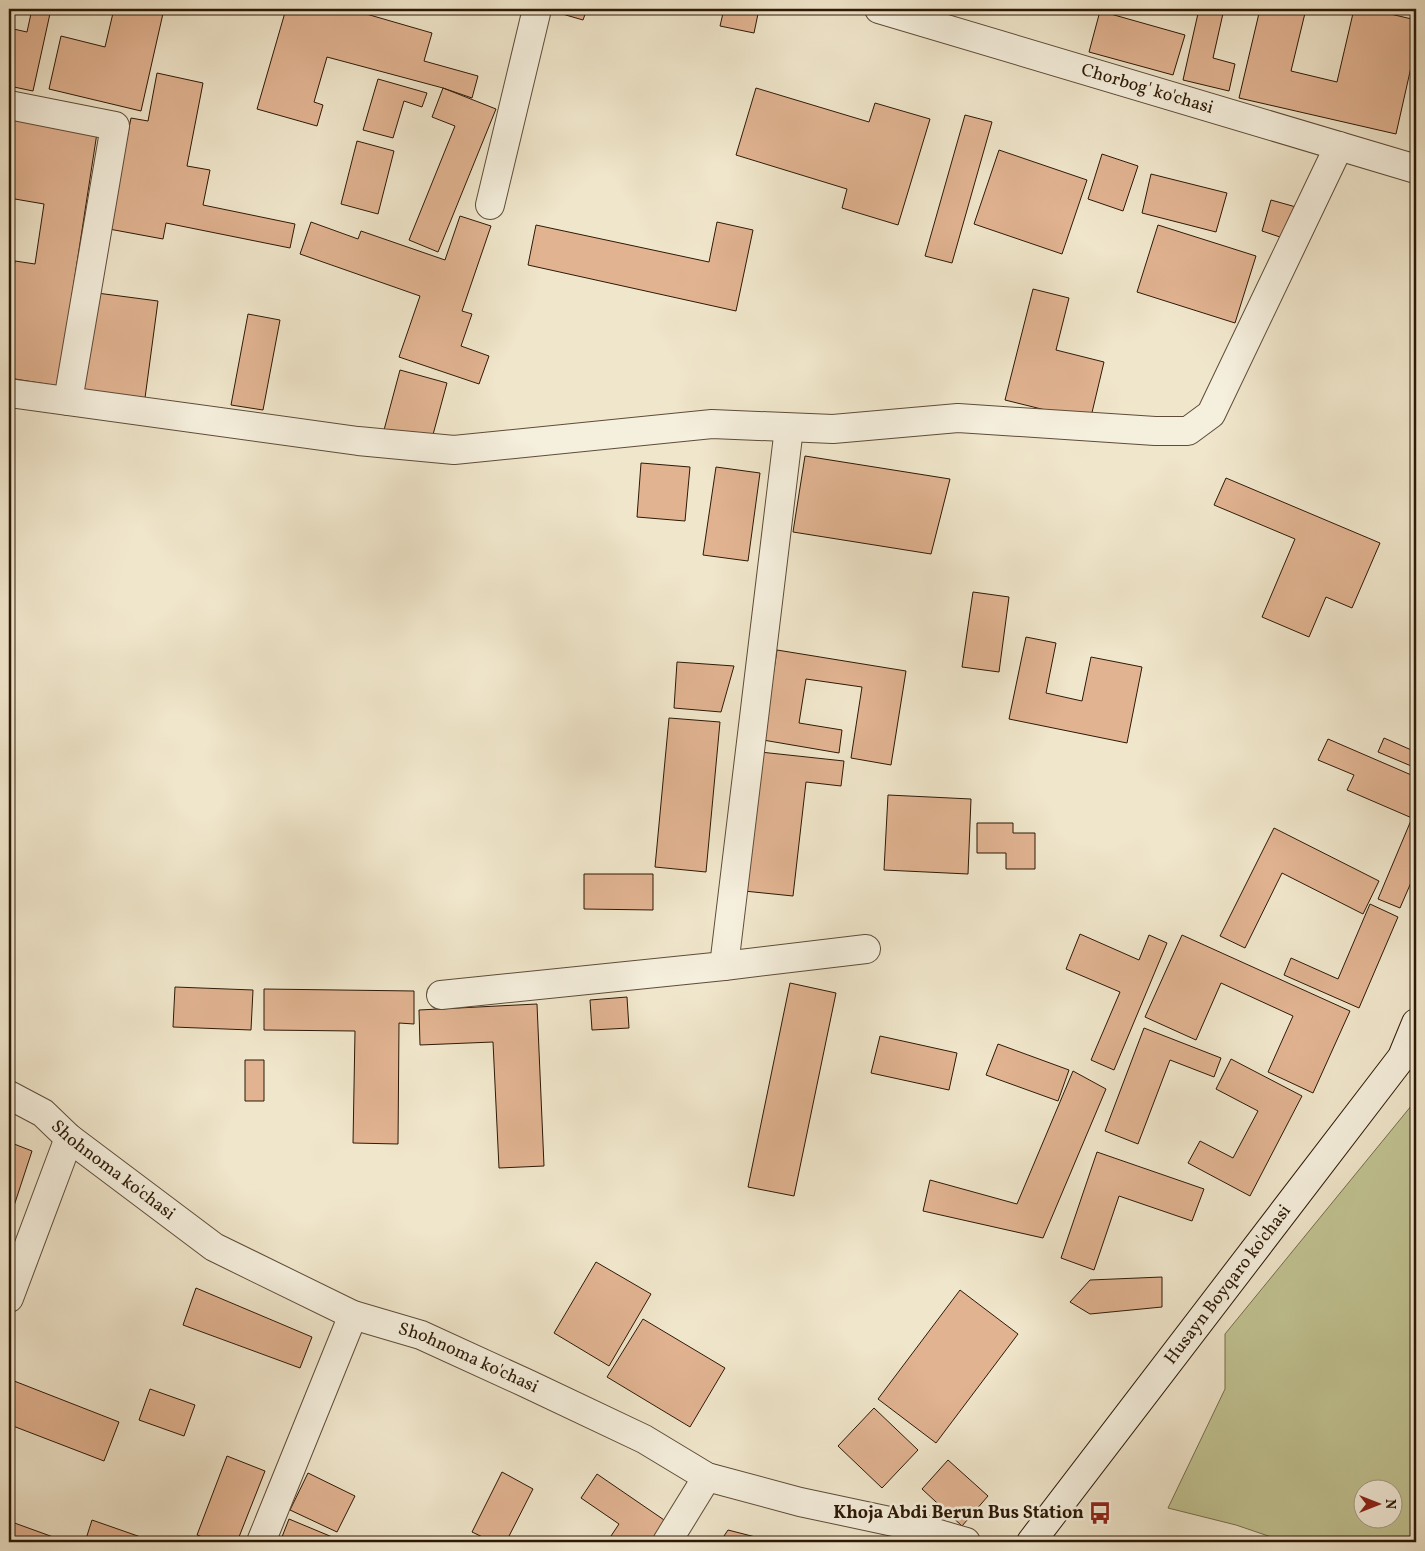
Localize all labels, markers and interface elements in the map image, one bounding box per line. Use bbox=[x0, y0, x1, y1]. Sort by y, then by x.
street label: Сhorbog' ko'chasi bbox=[1078, 57, 1217, 120]
street label: Shohnoma ko'chasi bbox=[45, 1114, 180, 1226]
street label: Husayn Boyqaro ko'chasi bbox=[1159, 1200, 1297, 1370]
street label: Shohnoma ko'chasi bbox=[395, 1316, 543, 1400]
north arrow bbox=[1352, 1478, 1402, 1528]
text: N bbox=[1380, 1499, 1399, 1509]
bus stop icon: Khoja Abdi Berun Bus Station bbox=[1087, 1500, 1113, 1526]
place label: Khoja Abdi Berun Bus Station bbox=[833, 1501, 1084, 1526]

